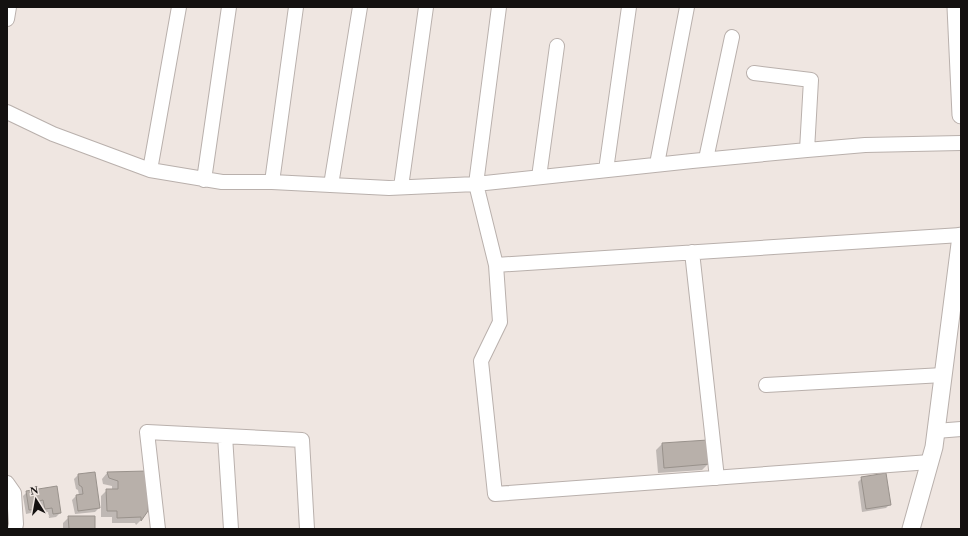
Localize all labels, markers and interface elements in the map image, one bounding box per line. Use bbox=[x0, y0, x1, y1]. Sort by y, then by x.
north arrow bbox=[16, 480, 56, 520]
text: N bbox=[29, 484, 39, 497]

